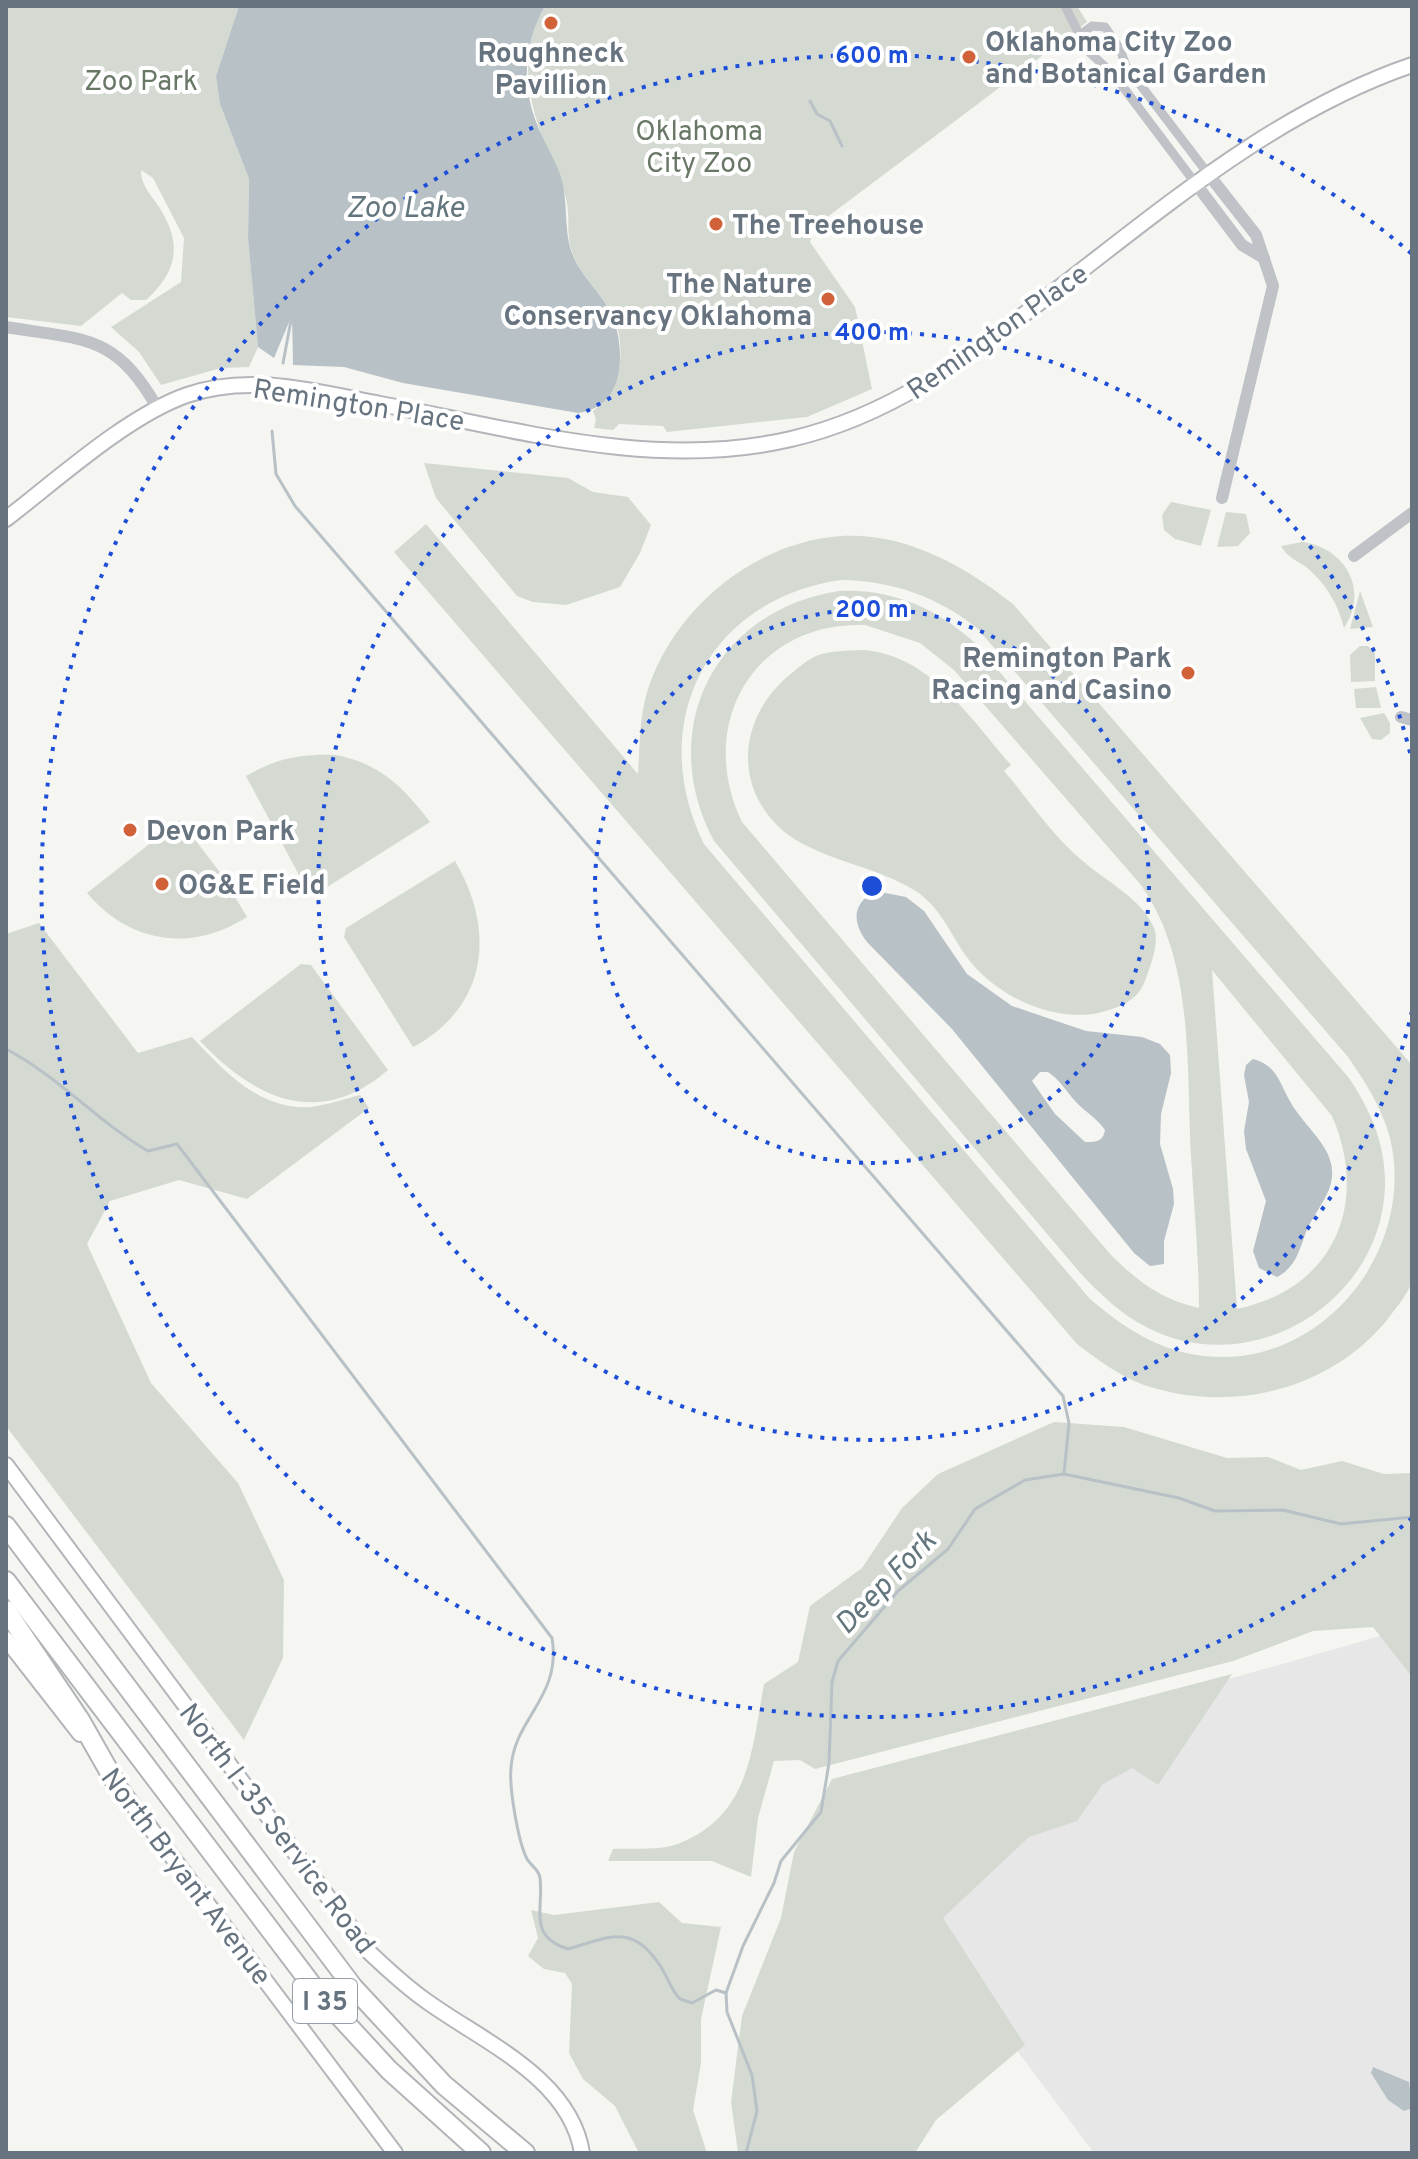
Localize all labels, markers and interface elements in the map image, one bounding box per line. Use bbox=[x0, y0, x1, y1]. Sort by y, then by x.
marker: Roughneck Pavillion bbox=[542, 14, 560, 32]
place label: Oklahoma City Zoo and Botanical Garden bbox=[985, 26, 1267, 94]
place label: Roughneck Pavillion bbox=[477, 37, 625, 105]
text: 600 m bbox=[835, 42, 909, 72]
marker: Oklahoma City Zoo and Botanical Garden bbox=[960, 48, 978, 66]
park label: Zoo Park bbox=[84, 65, 198, 101]
park label: Oklahoma City Zoo bbox=[635, 115, 763, 183]
water label: Zoo Lake bbox=[346, 191, 464, 228]
place label: The Treehouse bbox=[732, 209, 924, 245]
marker: The Treehouse bbox=[707, 215, 725, 233]
street label: Remington Place bbox=[901, 257, 1097, 409]
place label: The Nature Conservancy Oklahoma bbox=[504, 268, 812, 336]
marker: The Nature Conservancy Oklahoma bbox=[819, 290, 837, 308]
text: 400 m bbox=[835, 319, 909, 349]
street label: Remington Place bbox=[250, 372, 467, 441]
text: 200 m bbox=[835, 596, 909, 626]
place label: Remington Park Racing and Casino bbox=[931, 642, 1172, 710]
marker: Remington Park Racing and Casino bbox=[1179, 664, 1197, 682]
place label: Devon Park bbox=[146, 815, 295, 851]
marker: Devon Park bbox=[121, 821, 139, 839]
place label: OG&E Field bbox=[178, 869, 326, 905]
centre of rings bbox=[858, 872, 886, 900]
marker: OG&E Field bbox=[153, 875, 171, 893]
water label: Deep Fork bbox=[828, 1523, 946, 1643]
street label: North I-35 Service Road bbox=[169, 1697, 382, 1962]
street label: North Bryant Avenue bbox=[91, 1762, 278, 1994]
road number: I 35 bbox=[293, 1979, 357, 2023]

